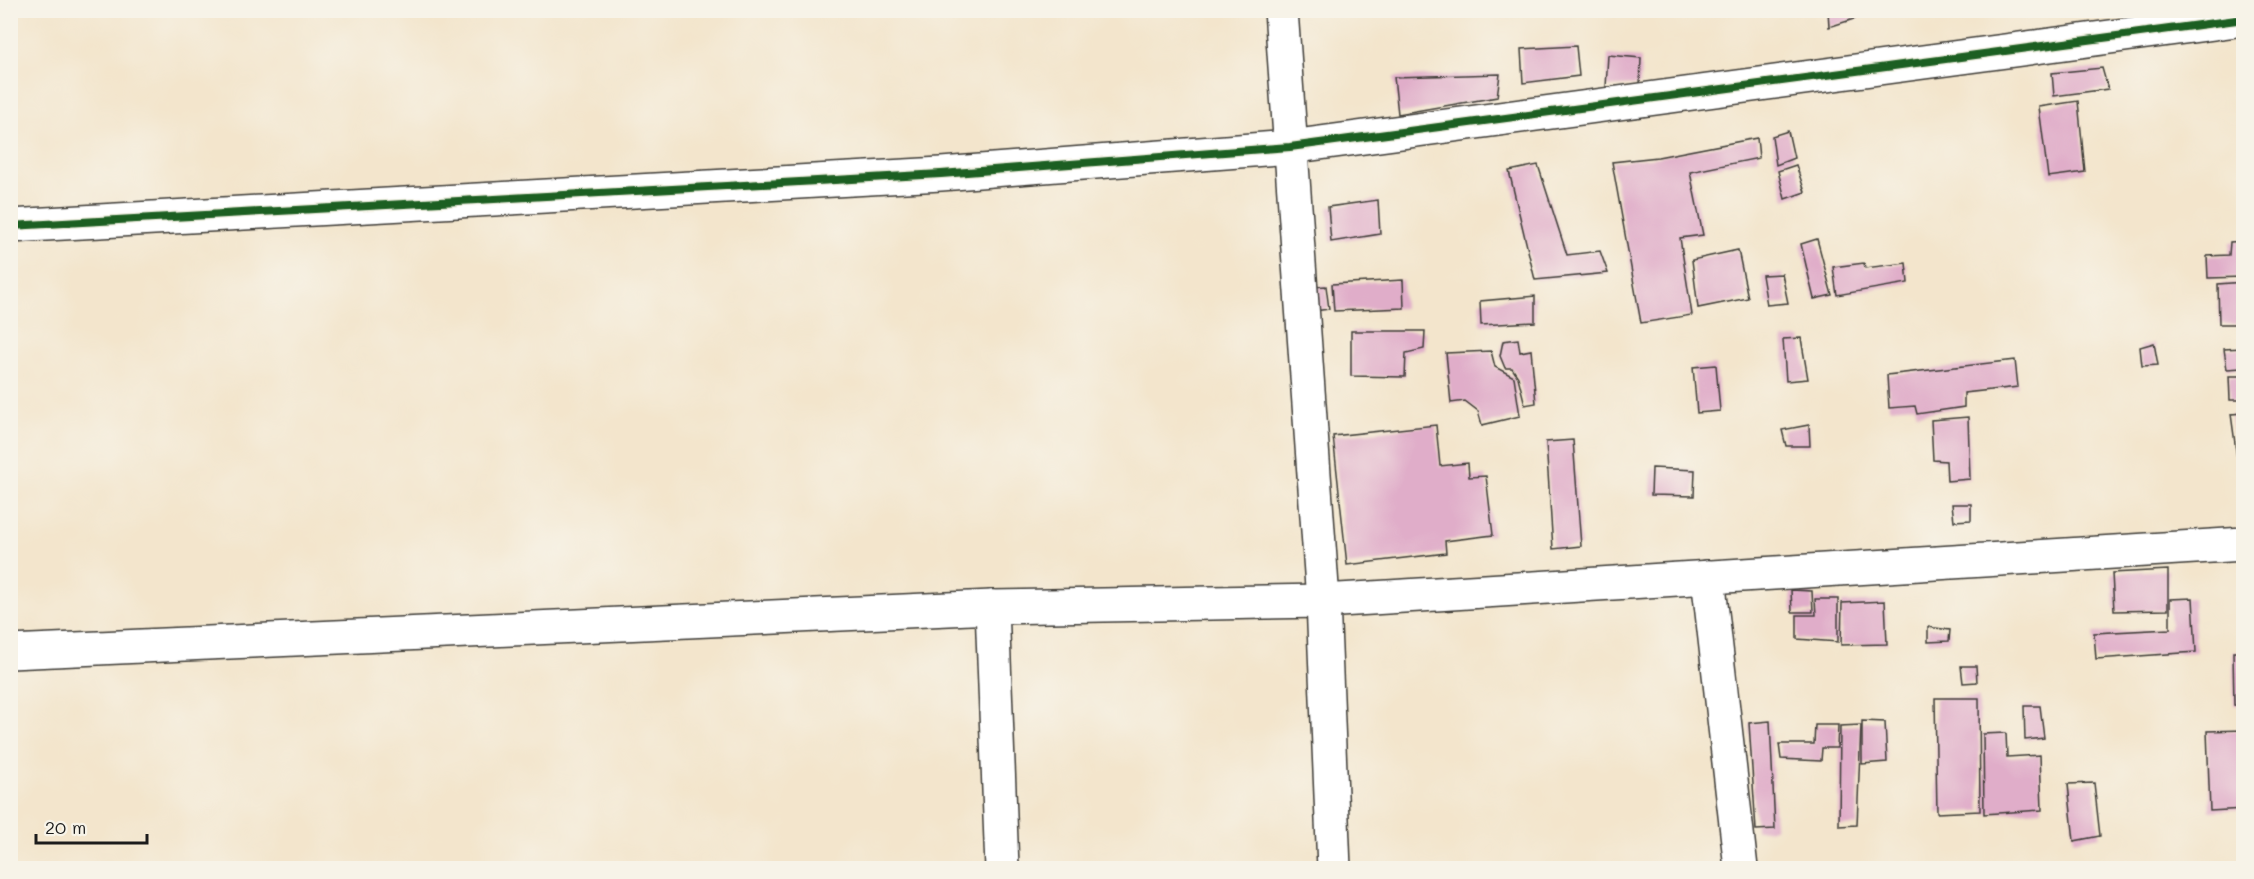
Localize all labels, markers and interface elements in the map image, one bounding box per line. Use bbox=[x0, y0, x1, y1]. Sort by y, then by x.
scale bar bbox=[36, 807, 147, 845]
text: 20 m bbox=[45, 815, 86, 839]

